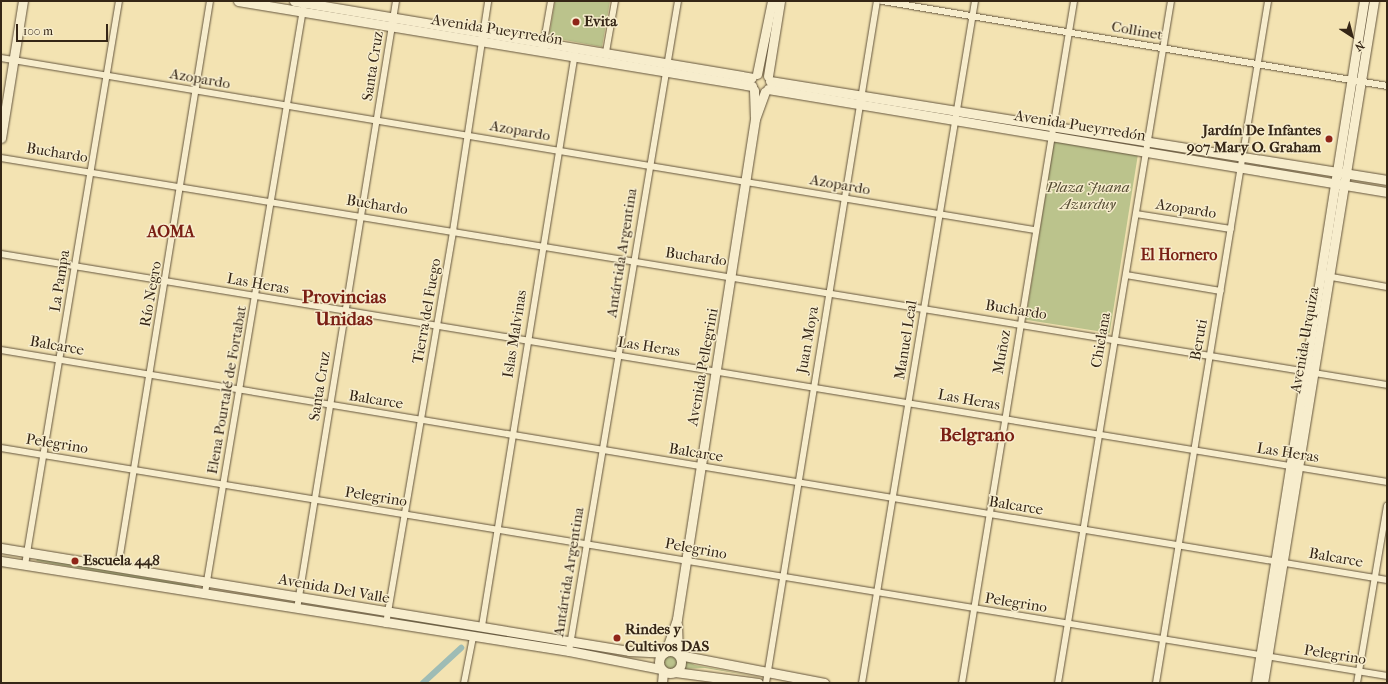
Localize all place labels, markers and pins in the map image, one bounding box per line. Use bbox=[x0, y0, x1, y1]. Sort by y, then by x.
place label: Evita bbox=[584, 13, 617, 31]
marker: Evita bbox=[571, 17, 581, 27]
place label: Jardín De Infantes 907 Mary O. Graham bbox=[1187, 121, 1321, 156]
marker: Jardín De Infantes 907 Mary O. Graham bbox=[1324, 134, 1334, 144]
place label: Escuela 448 bbox=[83, 552, 160, 570]
marker: Escuela 448 bbox=[70, 556, 80, 566]
place label: Rindes y Cultivos DAS bbox=[625, 620, 709, 655]
marker: Rindes y Cultivos DAS bbox=[612, 633, 622, 643]

